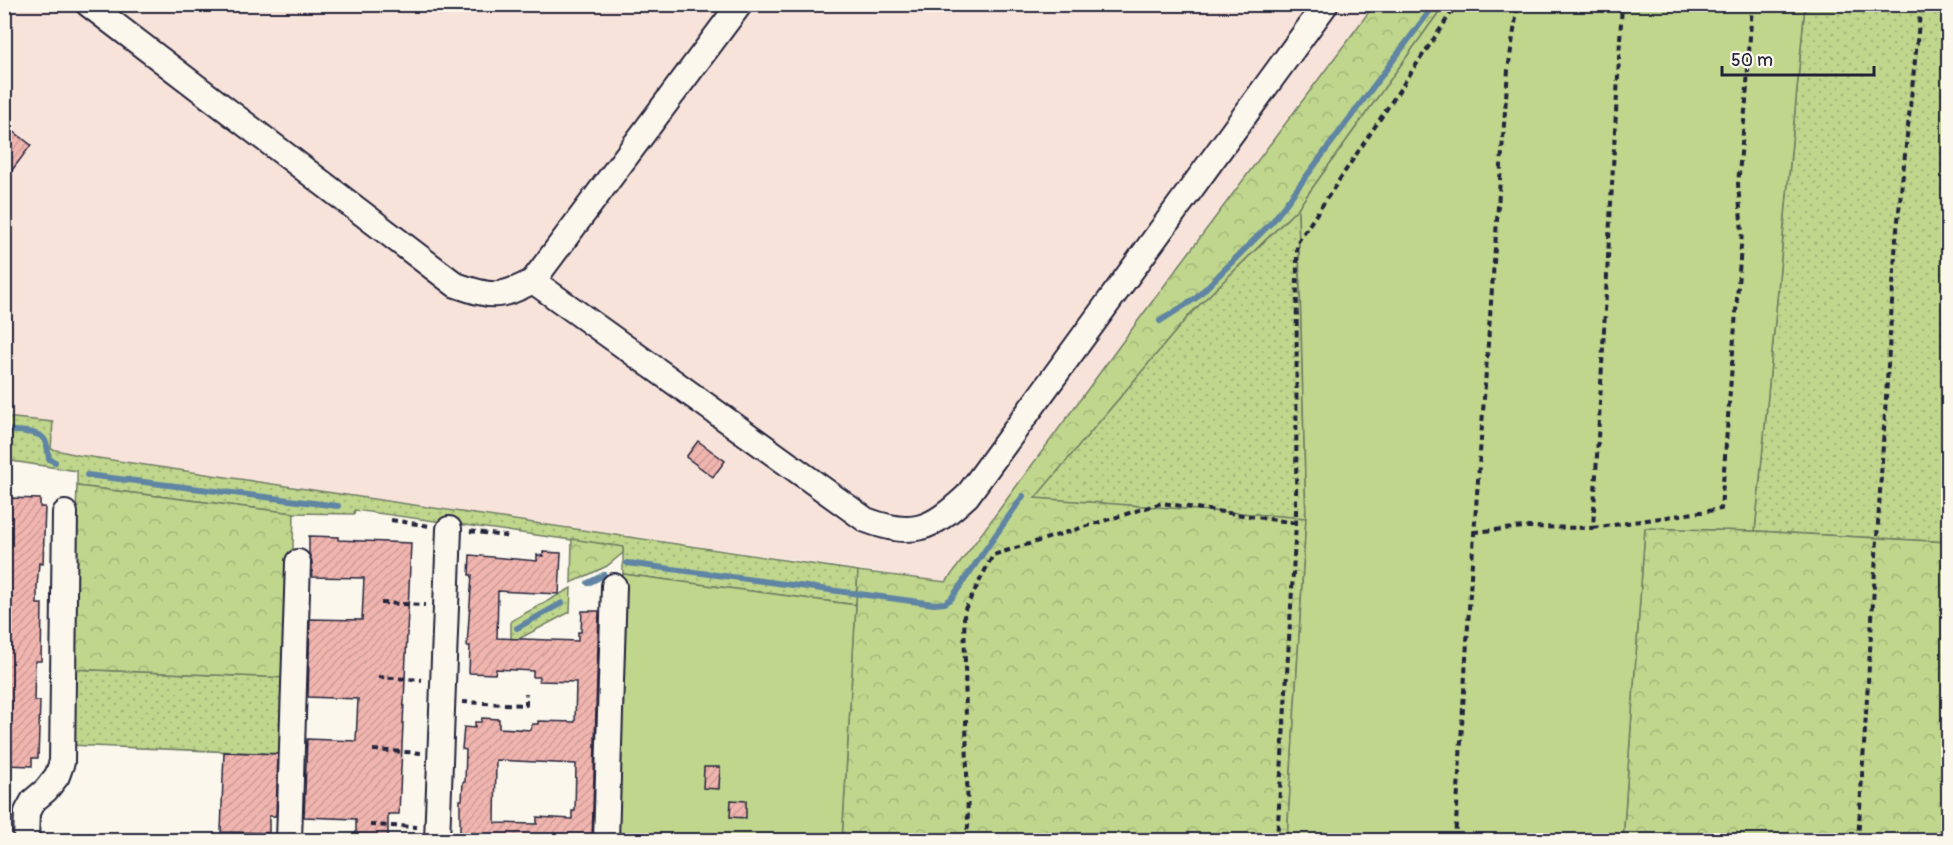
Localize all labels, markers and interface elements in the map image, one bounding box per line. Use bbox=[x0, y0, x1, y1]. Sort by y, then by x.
scale bar bbox=[1722, 39, 1874, 77]
text: 50 m bbox=[1731, 49, 1773, 72]

